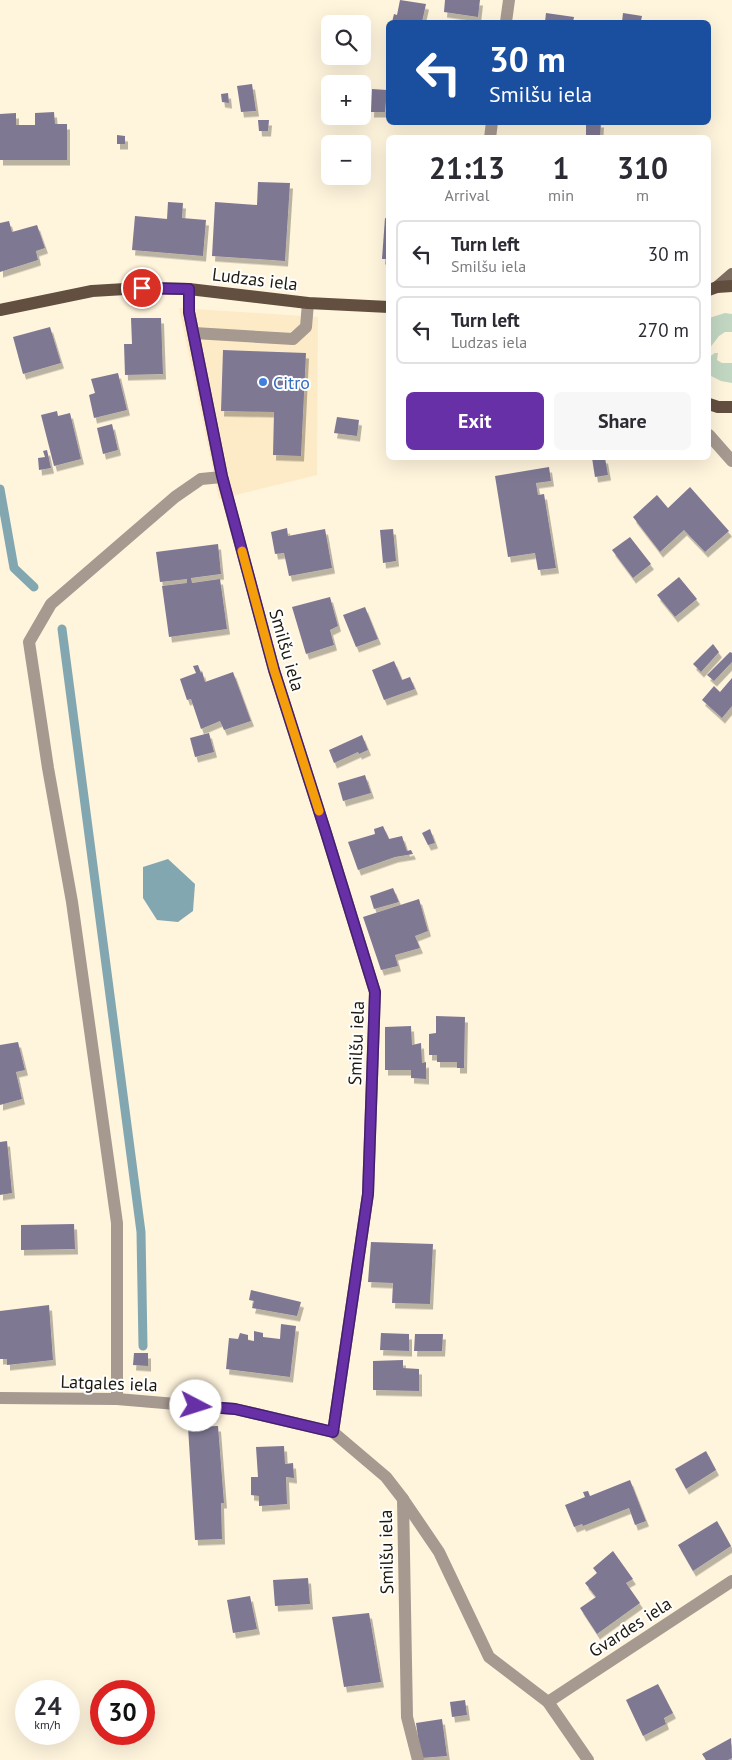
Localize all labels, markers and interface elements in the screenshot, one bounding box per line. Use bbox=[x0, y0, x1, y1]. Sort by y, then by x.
map controls bbox=[321, 15, 371, 185]
button: search bbox=[321, 15, 371, 65]
text: 30 m bbox=[489, 36, 566, 82]
icon: left bbox=[406, 40, 471, 105]
button: + bbox=[321, 75, 371, 125]
text: Smilšu iela bbox=[489, 80, 592, 108]
button: − bbox=[321, 135, 371, 185]
text: 21:13 bbox=[429, 148, 505, 187]
text: 1 bbox=[553, 148, 570, 187]
text: 310 bbox=[617, 148, 668, 187]
text: Arrival bbox=[445, 185, 489, 205]
text: min bbox=[548, 185, 574, 205]
text: m bbox=[636, 185, 649, 205]
text: Turn left bbox=[451, 232, 520, 256]
icon: left bbox=[408, 240, 436, 268]
text: 30 m bbox=[648, 242, 689, 266]
text: Smilšu iela bbox=[451, 256, 526, 276]
street label: Ludzas iela bbox=[211, 262, 299, 296]
pin bbox=[121, 267, 163, 309]
icon: arrive bbox=[128, 274, 156, 302]
text: Turn left bbox=[451, 308, 520, 332]
icon: left bbox=[408, 316, 436, 344]
text: 270 m bbox=[637, 318, 689, 342]
text: Ludzas iela bbox=[451, 332, 527, 352]
place label: Citro bbox=[273, 371, 310, 394]
marker: Citro bbox=[257, 376, 269, 388]
button: Exit bbox=[406, 392, 544, 450]
button: Share bbox=[554, 392, 691, 450]
street label: Smilšu iela bbox=[264, 606, 310, 694]
street label: Smilšu iela bbox=[343, 1000, 369, 1086]
street label: Latgales iela bbox=[60, 1370, 158, 1396]
position arrow bbox=[169, 1379, 221, 1431]
street label: Smilšu iela bbox=[374, 1510, 398, 1594]
street label: Gvardes iela bbox=[584, 1592, 676, 1662]
speed limit sign: 30 bbox=[90, 1680, 155, 1745]
text: 24 bbox=[33, 1690, 62, 1722]
text: km/h bbox=[34, 1717, 61, 1732]

